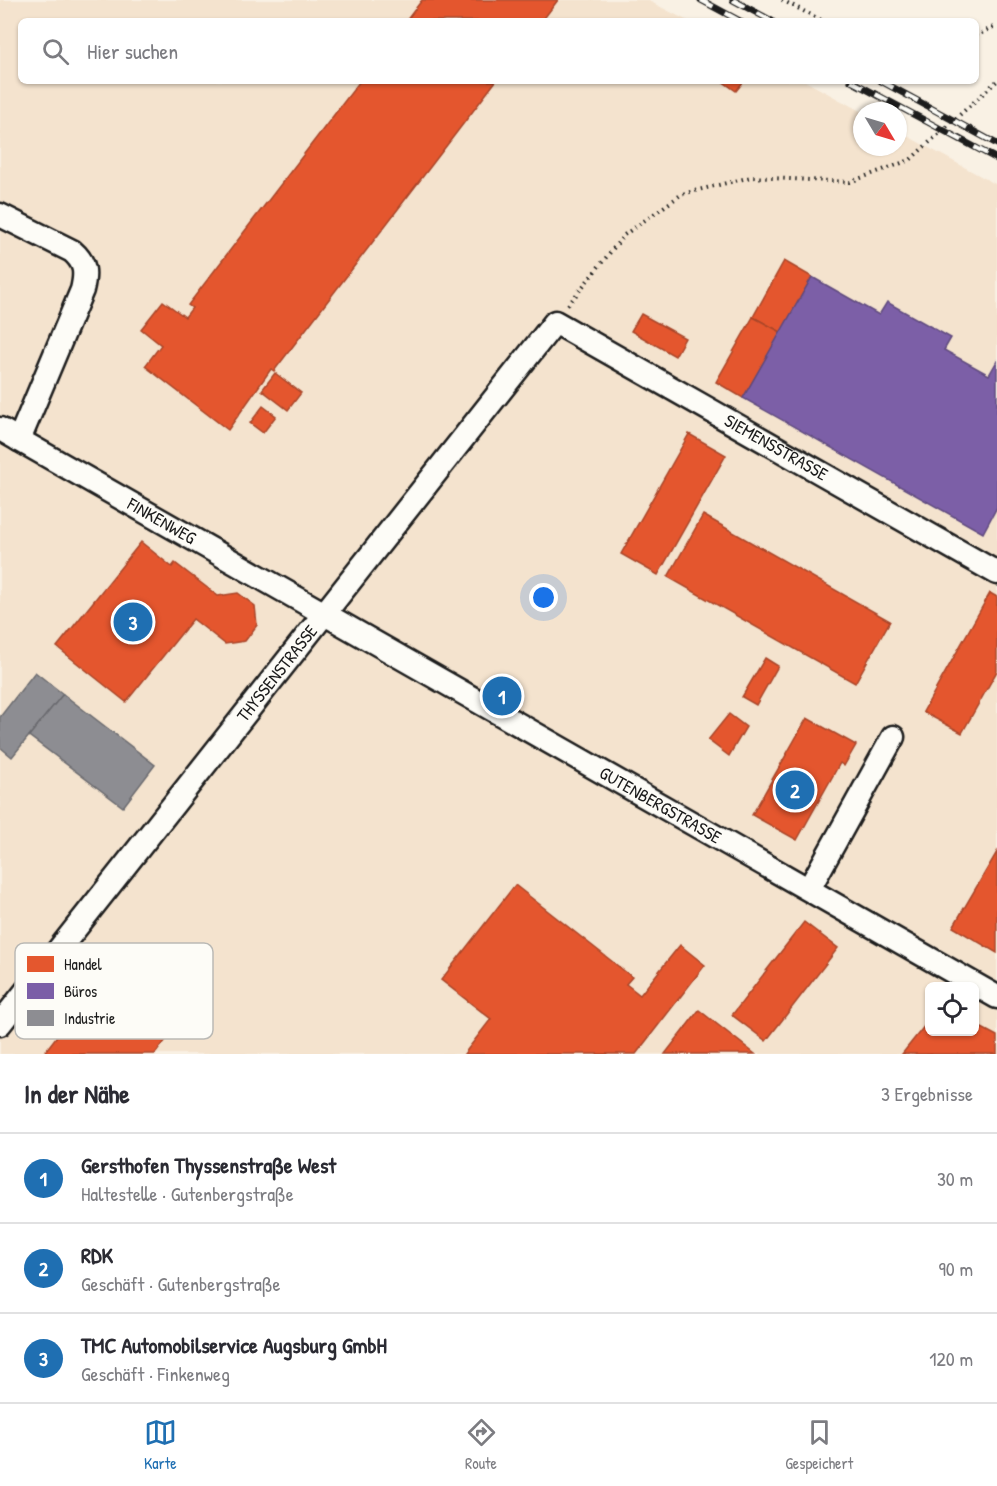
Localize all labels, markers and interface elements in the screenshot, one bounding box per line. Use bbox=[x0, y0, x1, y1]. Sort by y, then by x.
search box bbox=[18, 18, 979, 84]
icon: search bbox=[39, 35, 72, 68]
text: Hier suchen bbox=[87, 36, 178, 66]
north arrow bbox=[853, 102, 907, 156]
street label: SIEMENSSTRASSE bbox=[720, 408, 832, 486]
street label: FINKENWEG bbox=[122, 491, 201, 550]
your location bbox=[529, 583, 558, 612]
pin: 3 bbox=[114, 600, 152, 644]
street label: THYSSENSTRASSE bbox=[231, 619, 323, 727]
pin: 1 bbox=[482, 674, 522, 718]
street label: GUTENBERGSTRASSE bbox=[595, 760, 726, 849]
pin: 2 bbox=[776, 768, 814, 812]
legend bbox=[15, 943, 213, 1039]
text: Handel bbox=[64, 953, 103, 975]
text: Büros bbox=[64, 980, 97, 1002]
map controls bbox=[925, 982, 979, 1036]
button: locate bbox=[925, 982, 979, 1036]
text: Industrie bbox=[64, 1007, 116, 1029]
text: In der Nähe bbox=[24, 1076, 130, 1111]
text: 3 Ergebnisse bbox=[881, 1080, 973, 1107]
text: Gersthofen Thyssenstraße West bbox=[81, 1150, 336, 1180]
text: 1 bbox=[40, 1165, 47, 1192]
text: 30 m bbox=[937, 1165, 973, 1192]
text: Haltestelle · Gutenbergstraße bbox=[81, 1180, 294, 1207]
text: RDK bbox=[81, 1240, 113, 1270]
text: 2 bbox=[39, 1255, 48, 1282]
text: 90 m bbox=[939, 1255, 973, 1282]
text: Geschäft · Gutenbergstraße bbox=[81, 1270, 280, 1297]
text: TMC Automobilservice Augsburg GmbH bbox=[81, 1330, 387, 1360]
text: 3 bbox=[39, 1345, 48, 1372]
text: 120 m bbox=[929, 1345, 973, 1372]
text: Geschäft · Finkenweg bbox=[81, 1360, 230, 1387]
tab: Karte bbox=[144, 1416, 177, 1474]
tab: Route bbox=[465, 1416, 498, 1474]
tab: Gespeichert bbox=[785, 1416, 853, 1474]

